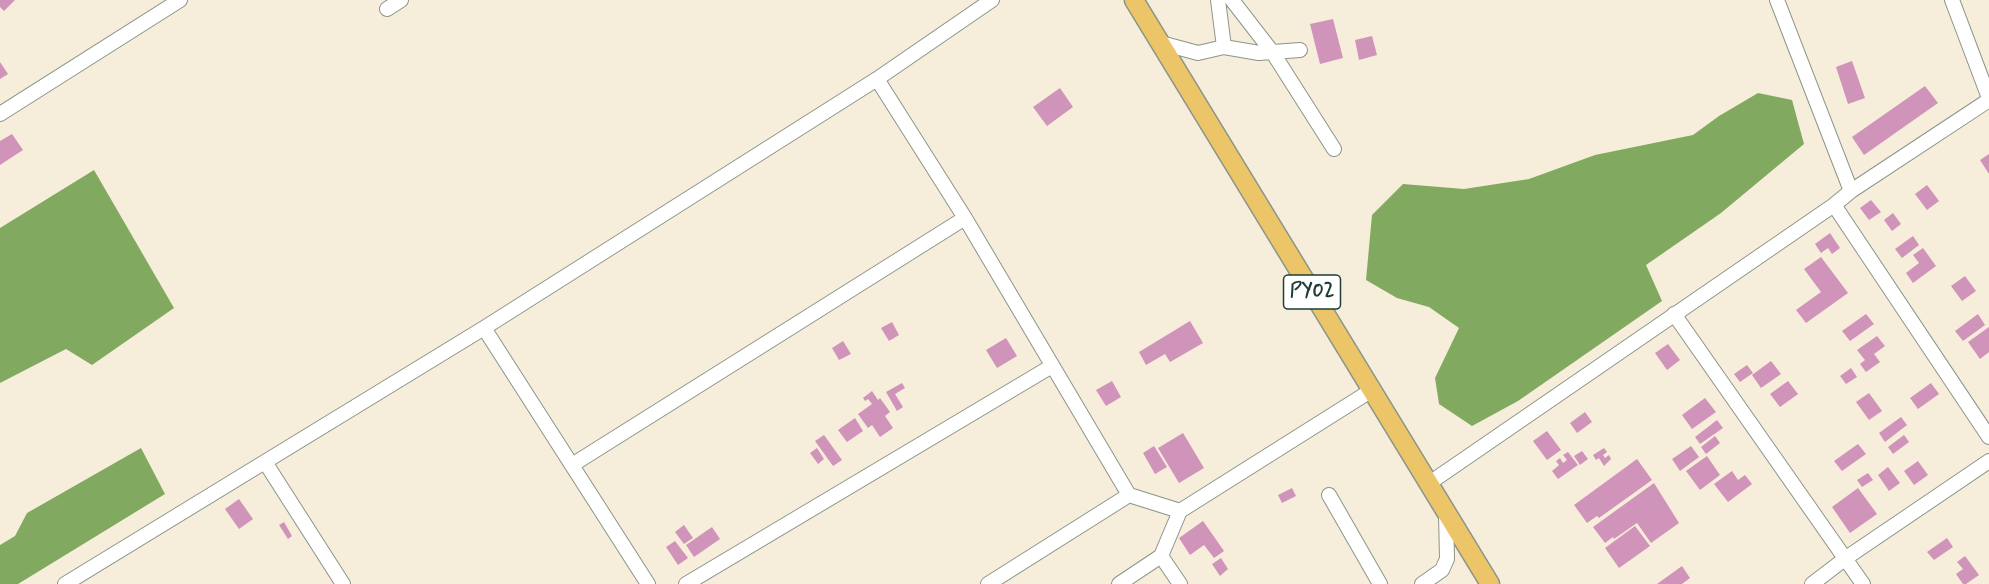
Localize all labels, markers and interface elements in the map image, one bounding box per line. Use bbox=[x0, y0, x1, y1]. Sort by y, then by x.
road number: PY02 bbox=[1284, 275, 1340, 309]

